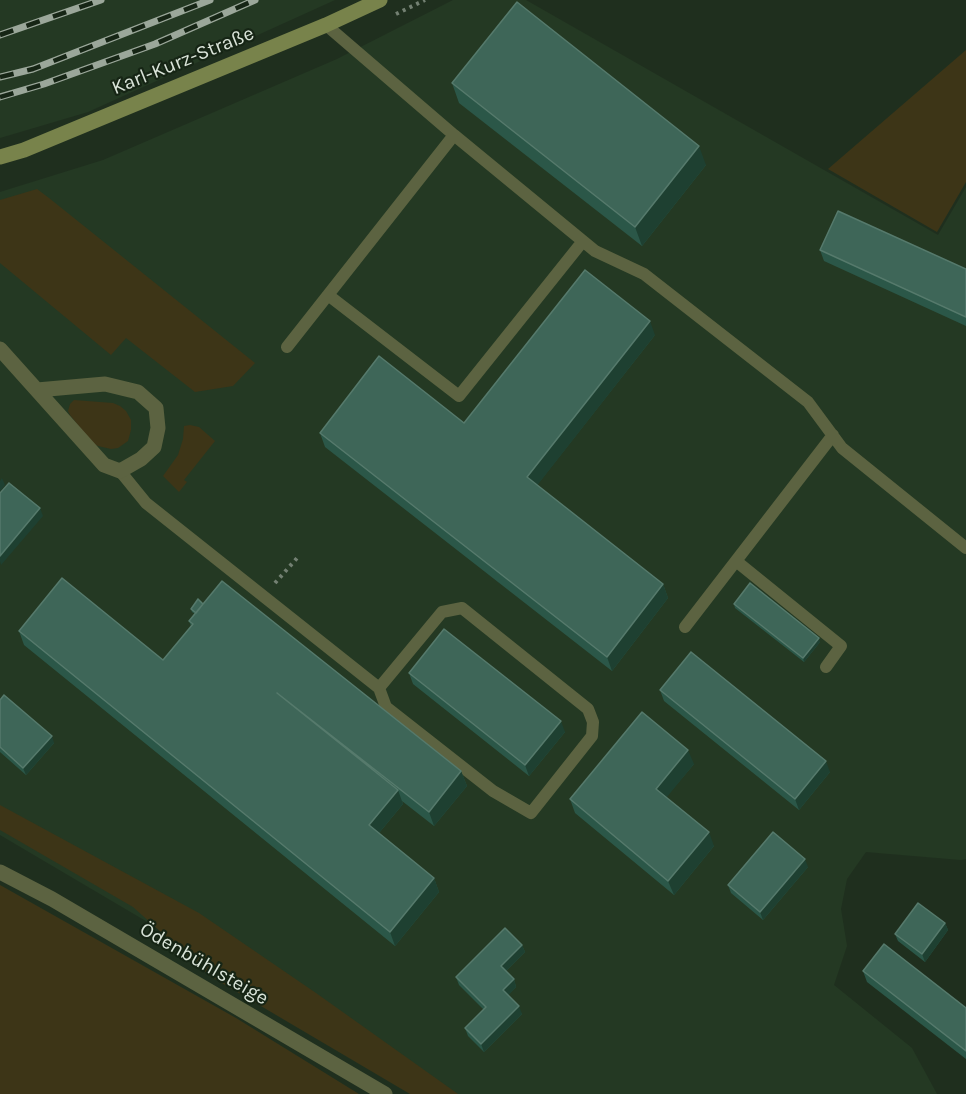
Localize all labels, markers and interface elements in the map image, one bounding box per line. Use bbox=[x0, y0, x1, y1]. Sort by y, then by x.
street label: Karl-Kurz-Straße bbox=[108, 22, 258, 100]
street label: Ödenbühlsteige bbox=[135, 917, 273, 1011]

